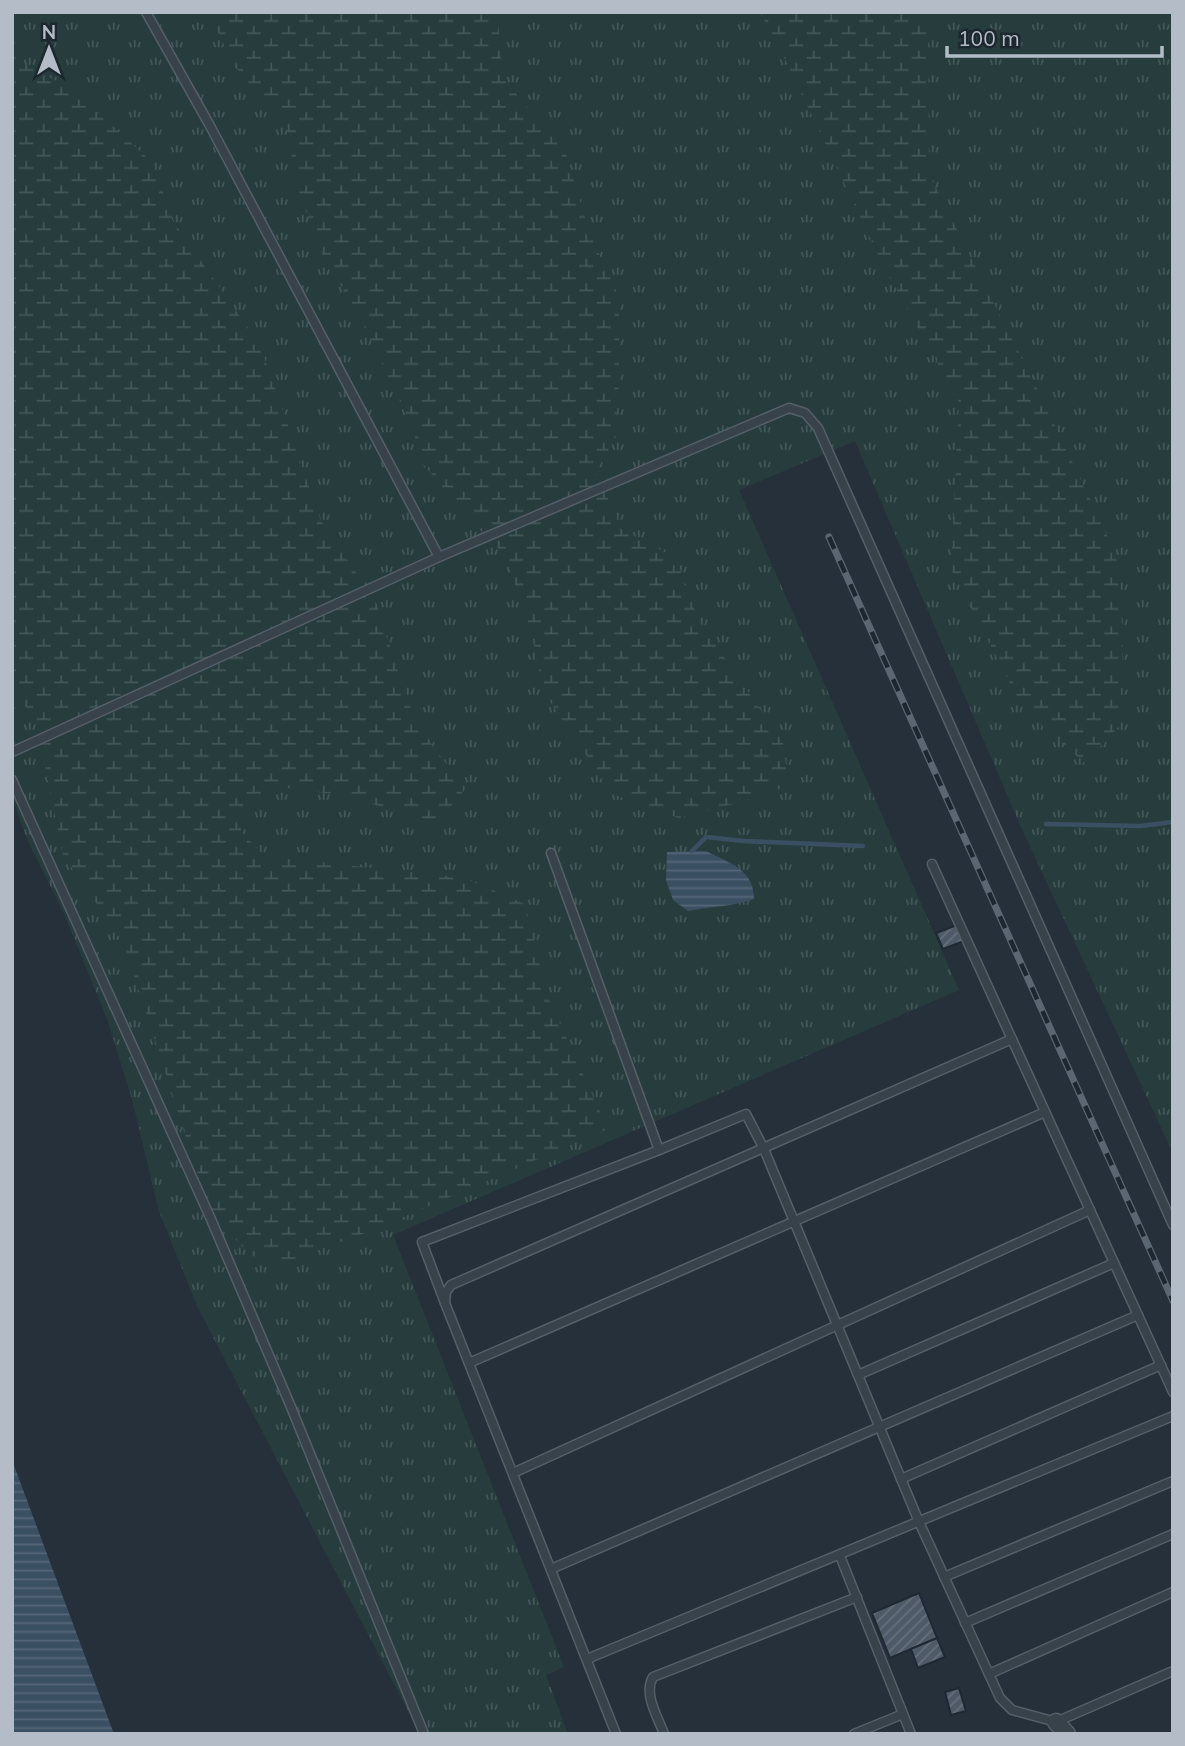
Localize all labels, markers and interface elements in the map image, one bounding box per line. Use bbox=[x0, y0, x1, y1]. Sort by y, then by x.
north arrow bbox=[14, 14, 84, 84]
scale bar bbox=[947, 14, 1162, 58]
text: N bbox=[42, 20, 56, 44]
text: 100 m bbox=[958, 25, 1020, 51]

